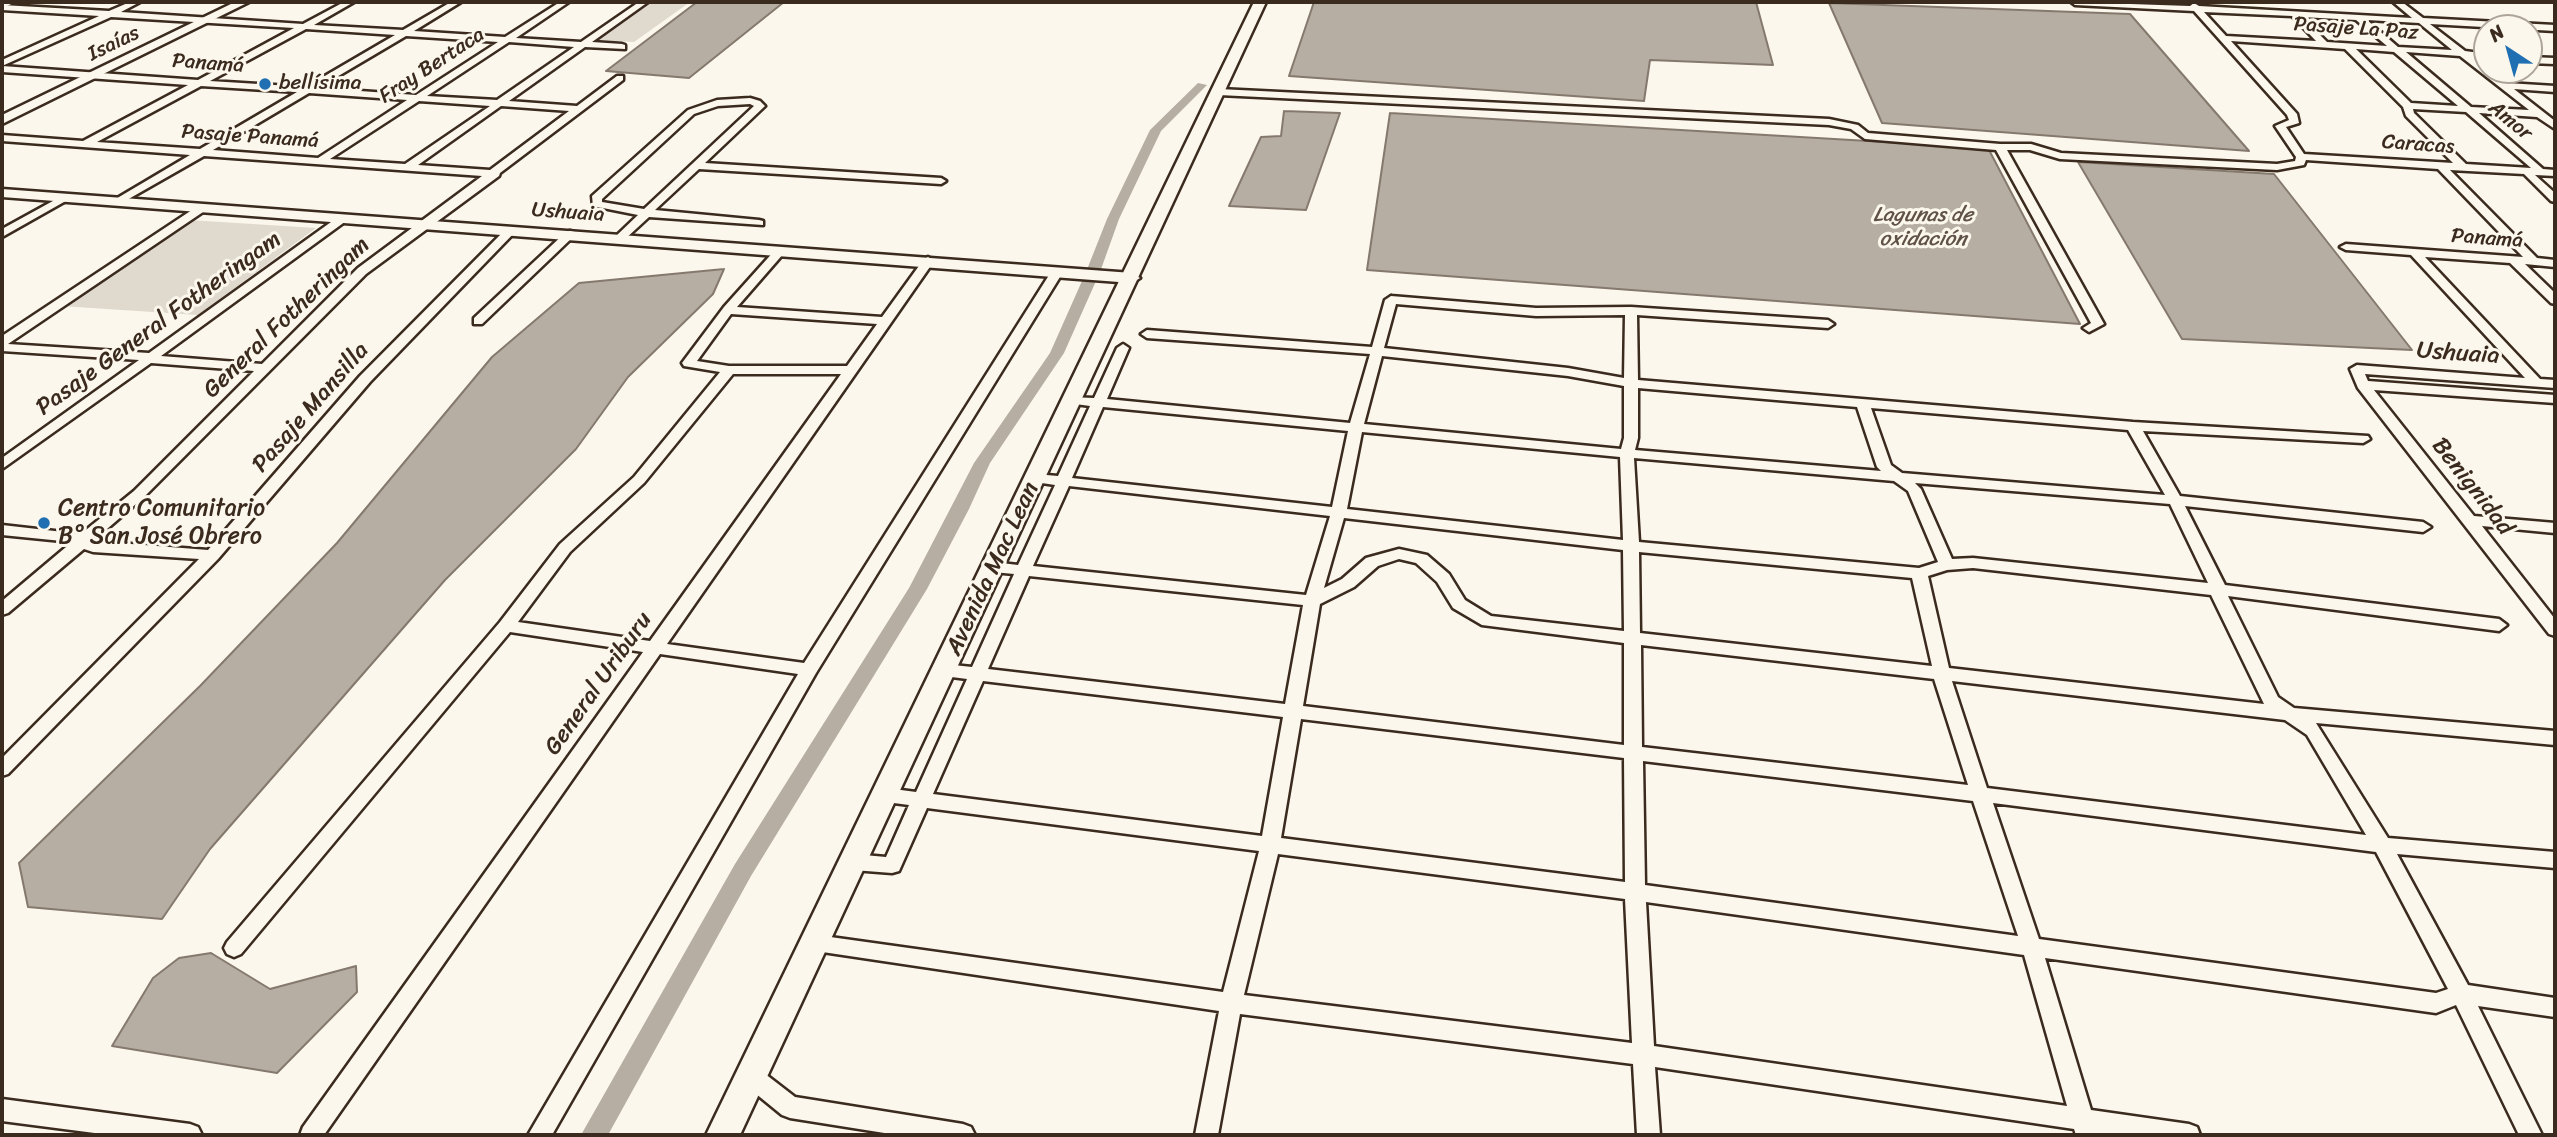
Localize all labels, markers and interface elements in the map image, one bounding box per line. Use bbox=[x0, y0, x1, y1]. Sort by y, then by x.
street label: Pasaje La Paz bbox=[2293, 12, 2419, 46]
north arrow bbox=[2473, 14, 2543, 84]
text: N bbox=[2482, 16, 2512, 50]
street label: Isaías bbox=[84, 21, 144, 67]
street label: Fray Bertaca bbox=[375, 23, 489, 109]
street label: Panamá bbox=[171, 49, 245, 79]
place label: bellísima bbox=[279, 71, 361, 97]
marker: bellísima bbox=[257, 76, 273, 92]
street label: Amor bbox=[2483, 96, 2537, 146]
street label: Pasaje Panamá bbox=[180, 120, 320, 154]
street label: Caracas bbox=[2381, 130, 2455, 160]
street label: Ushuaia bbox=[531, 198, 605, 228]
water label: Lagunas de oxidación bbox=[1873, 203, 1973, 253]
street label: Panamá bbox=[2450, 224, 2524, 254]
street label: Pasaje General Fotheringam bbox=[31, 226, 287, 422]
street label: General Fotheringam bbox=[198, 231, 376, 405]
street label: Pasaje Mansilla bbox=[247, 337, 375, 479]
street label: Ushuaia bbox=[2416, 337, 2500, 371]
street label: Benignidad bbox=[2425, 432, 2519, 542]
street label: Avenida Mac Lean bbox=[940, 478, 1046, 660]
place label: Centro Comunitario B° San José Obrero bbox=[58, 495, 265, 551]
marker: Centro Comunitario B° San José Obrero bbox=[36, 515, 52, 531]
street label: General Uriburu bbox=[539, 607, 659, 761]

